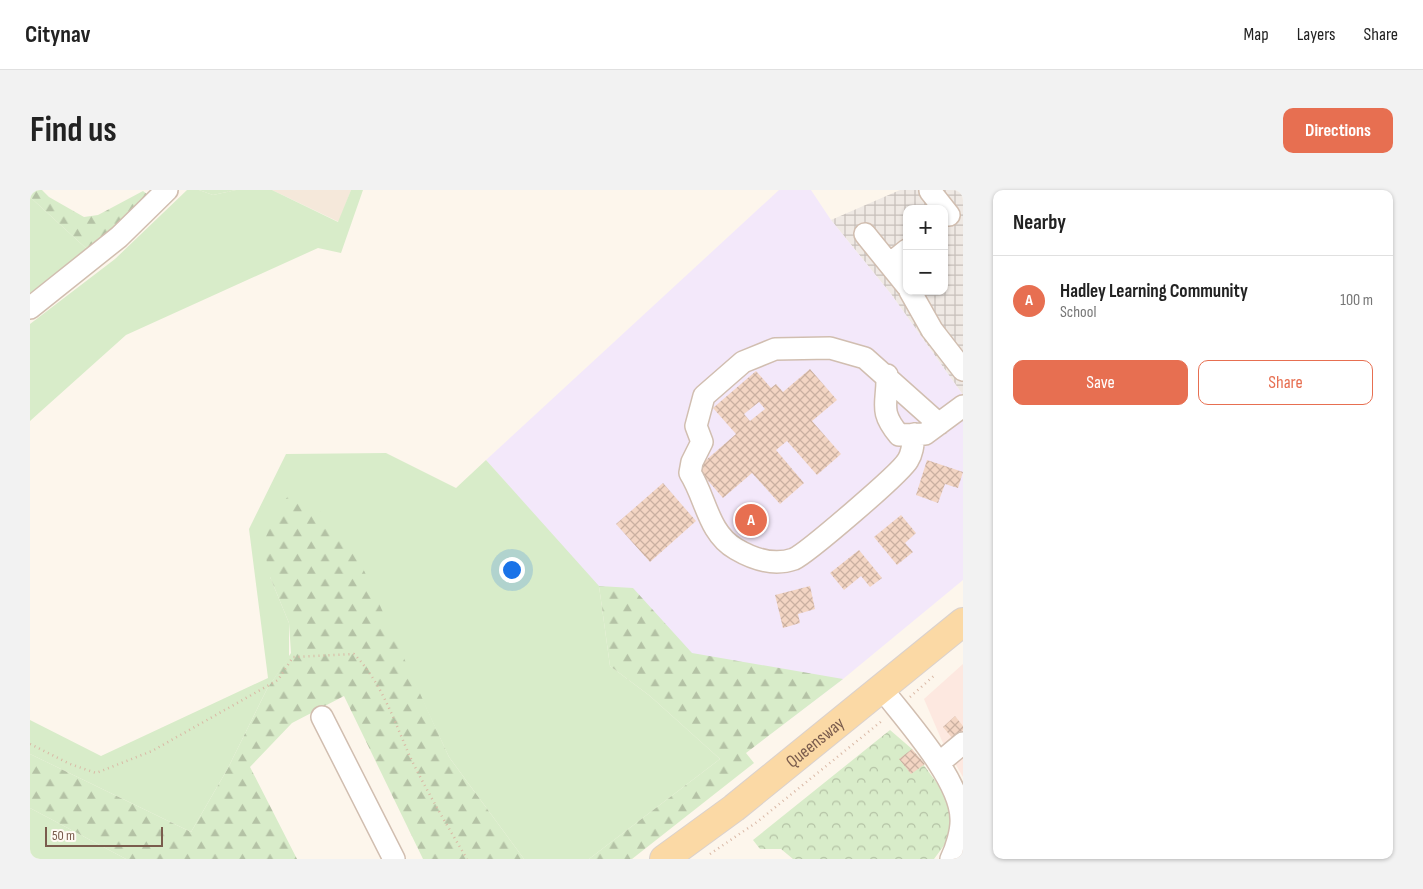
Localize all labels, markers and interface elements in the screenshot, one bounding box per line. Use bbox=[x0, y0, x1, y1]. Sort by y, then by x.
text: Citynav bbox=[25, 20, 91, 49]
text: Map bbox=[1244, 24, 1269, 45]
text: Layers bbox=[1297, 24, 1336, 45]
text: Share bbox=[1364, 24, 1398, 45]
button: Directions bbox=[1283, 108, 1393, 153]
text: Find us bbox=[30, 109, 117, 152]
map controls bbox=[903, 205, 948, 295]
button: + bbox=[903, 205, 948, 250]
text: Nearby bbox=[1013, 210, 1066, 235]
button: − bbox=[903, 250, 948, 295]
text: Hadley Learning Community bbox=[1060, 280, 1248, 303]
text: A bbox=[1025, 291, 1033, 310]
text: 100 m bbox=[1340, 291, 1373, 310]
text: School bbox=[1060, 303, 1096, 322]
button: Save bbox=[1013, 360, 1188, 405]
button: Share bbox=[1198, 360, 1373, 405]
pin: A bbox=[735, 501, 767, 539]
your location bbox=[499, 557, 525, 583]
street label: Queensway bbox=[782, 713, 849, 772]
scale bar bbox=[45, 824, 162, 847]
text: 50 m bbox=[52, 827, 75, 844]

